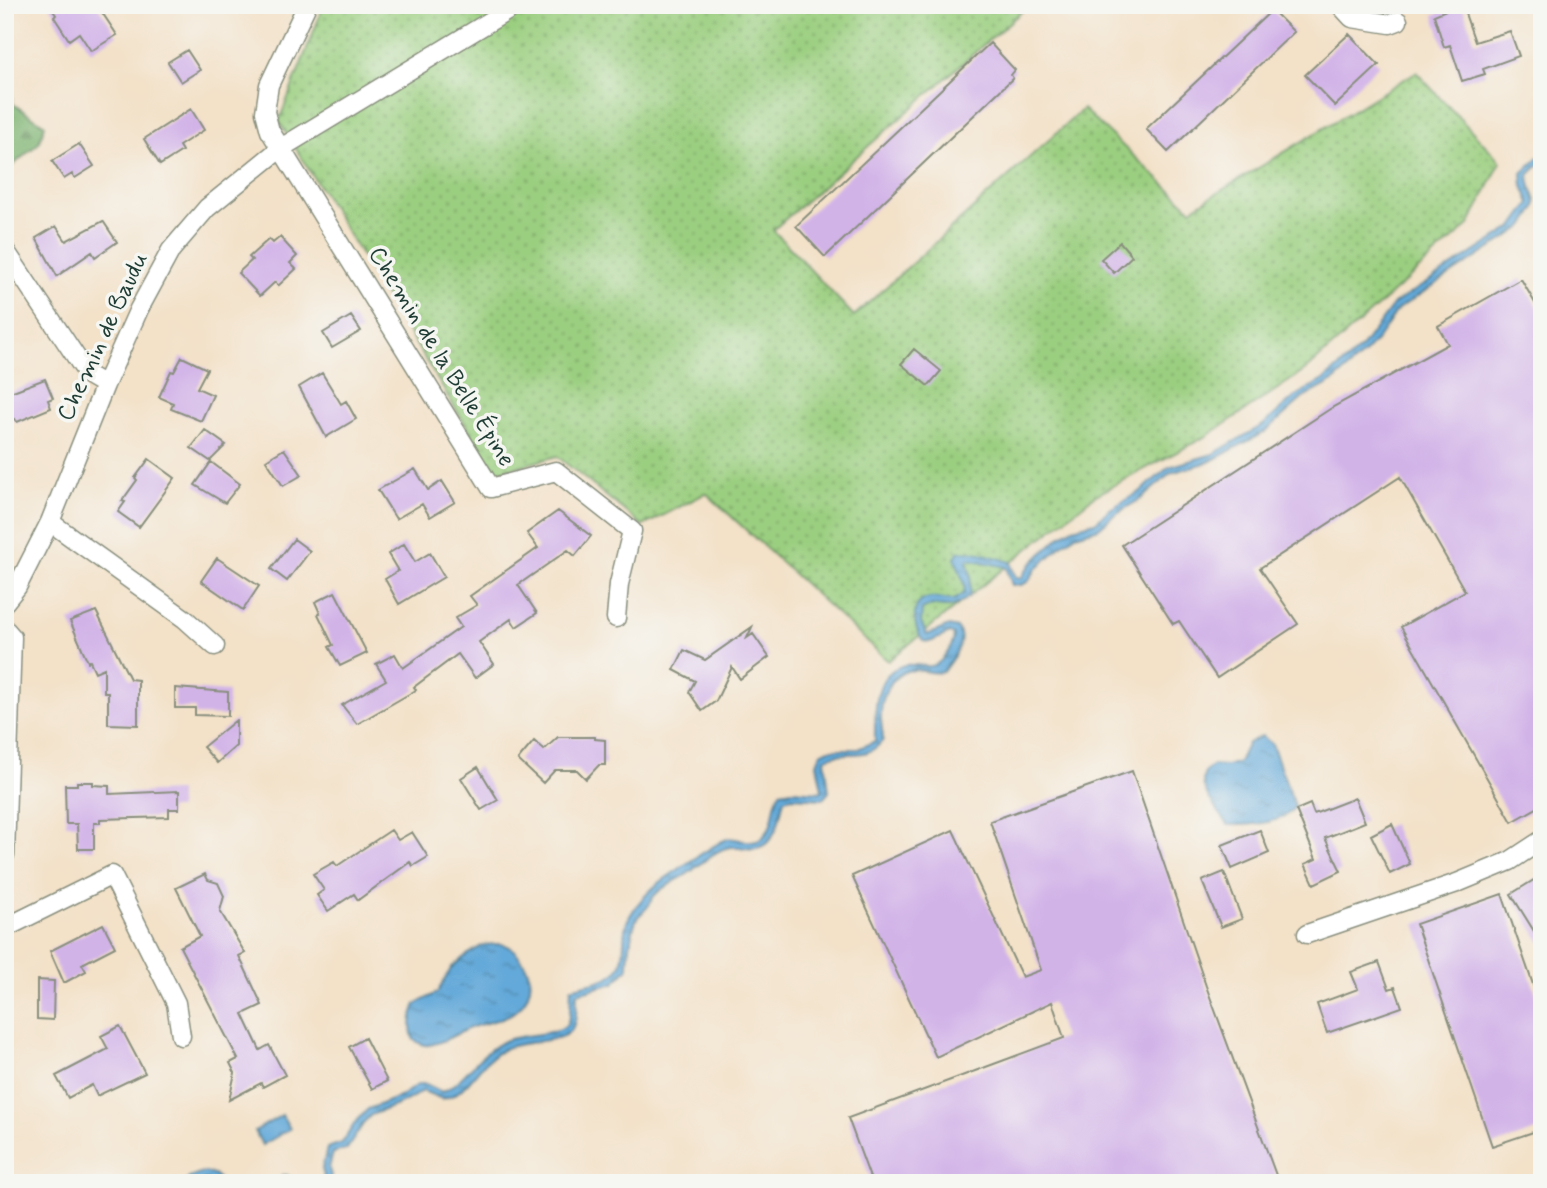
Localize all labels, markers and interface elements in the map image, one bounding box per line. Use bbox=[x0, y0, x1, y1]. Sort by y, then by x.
street label: Chemin de la Belle Épine bbox=[361, 240, 523, 473]
street label: Chemin de Baudu bbox=[50, 248, 156, 426]

